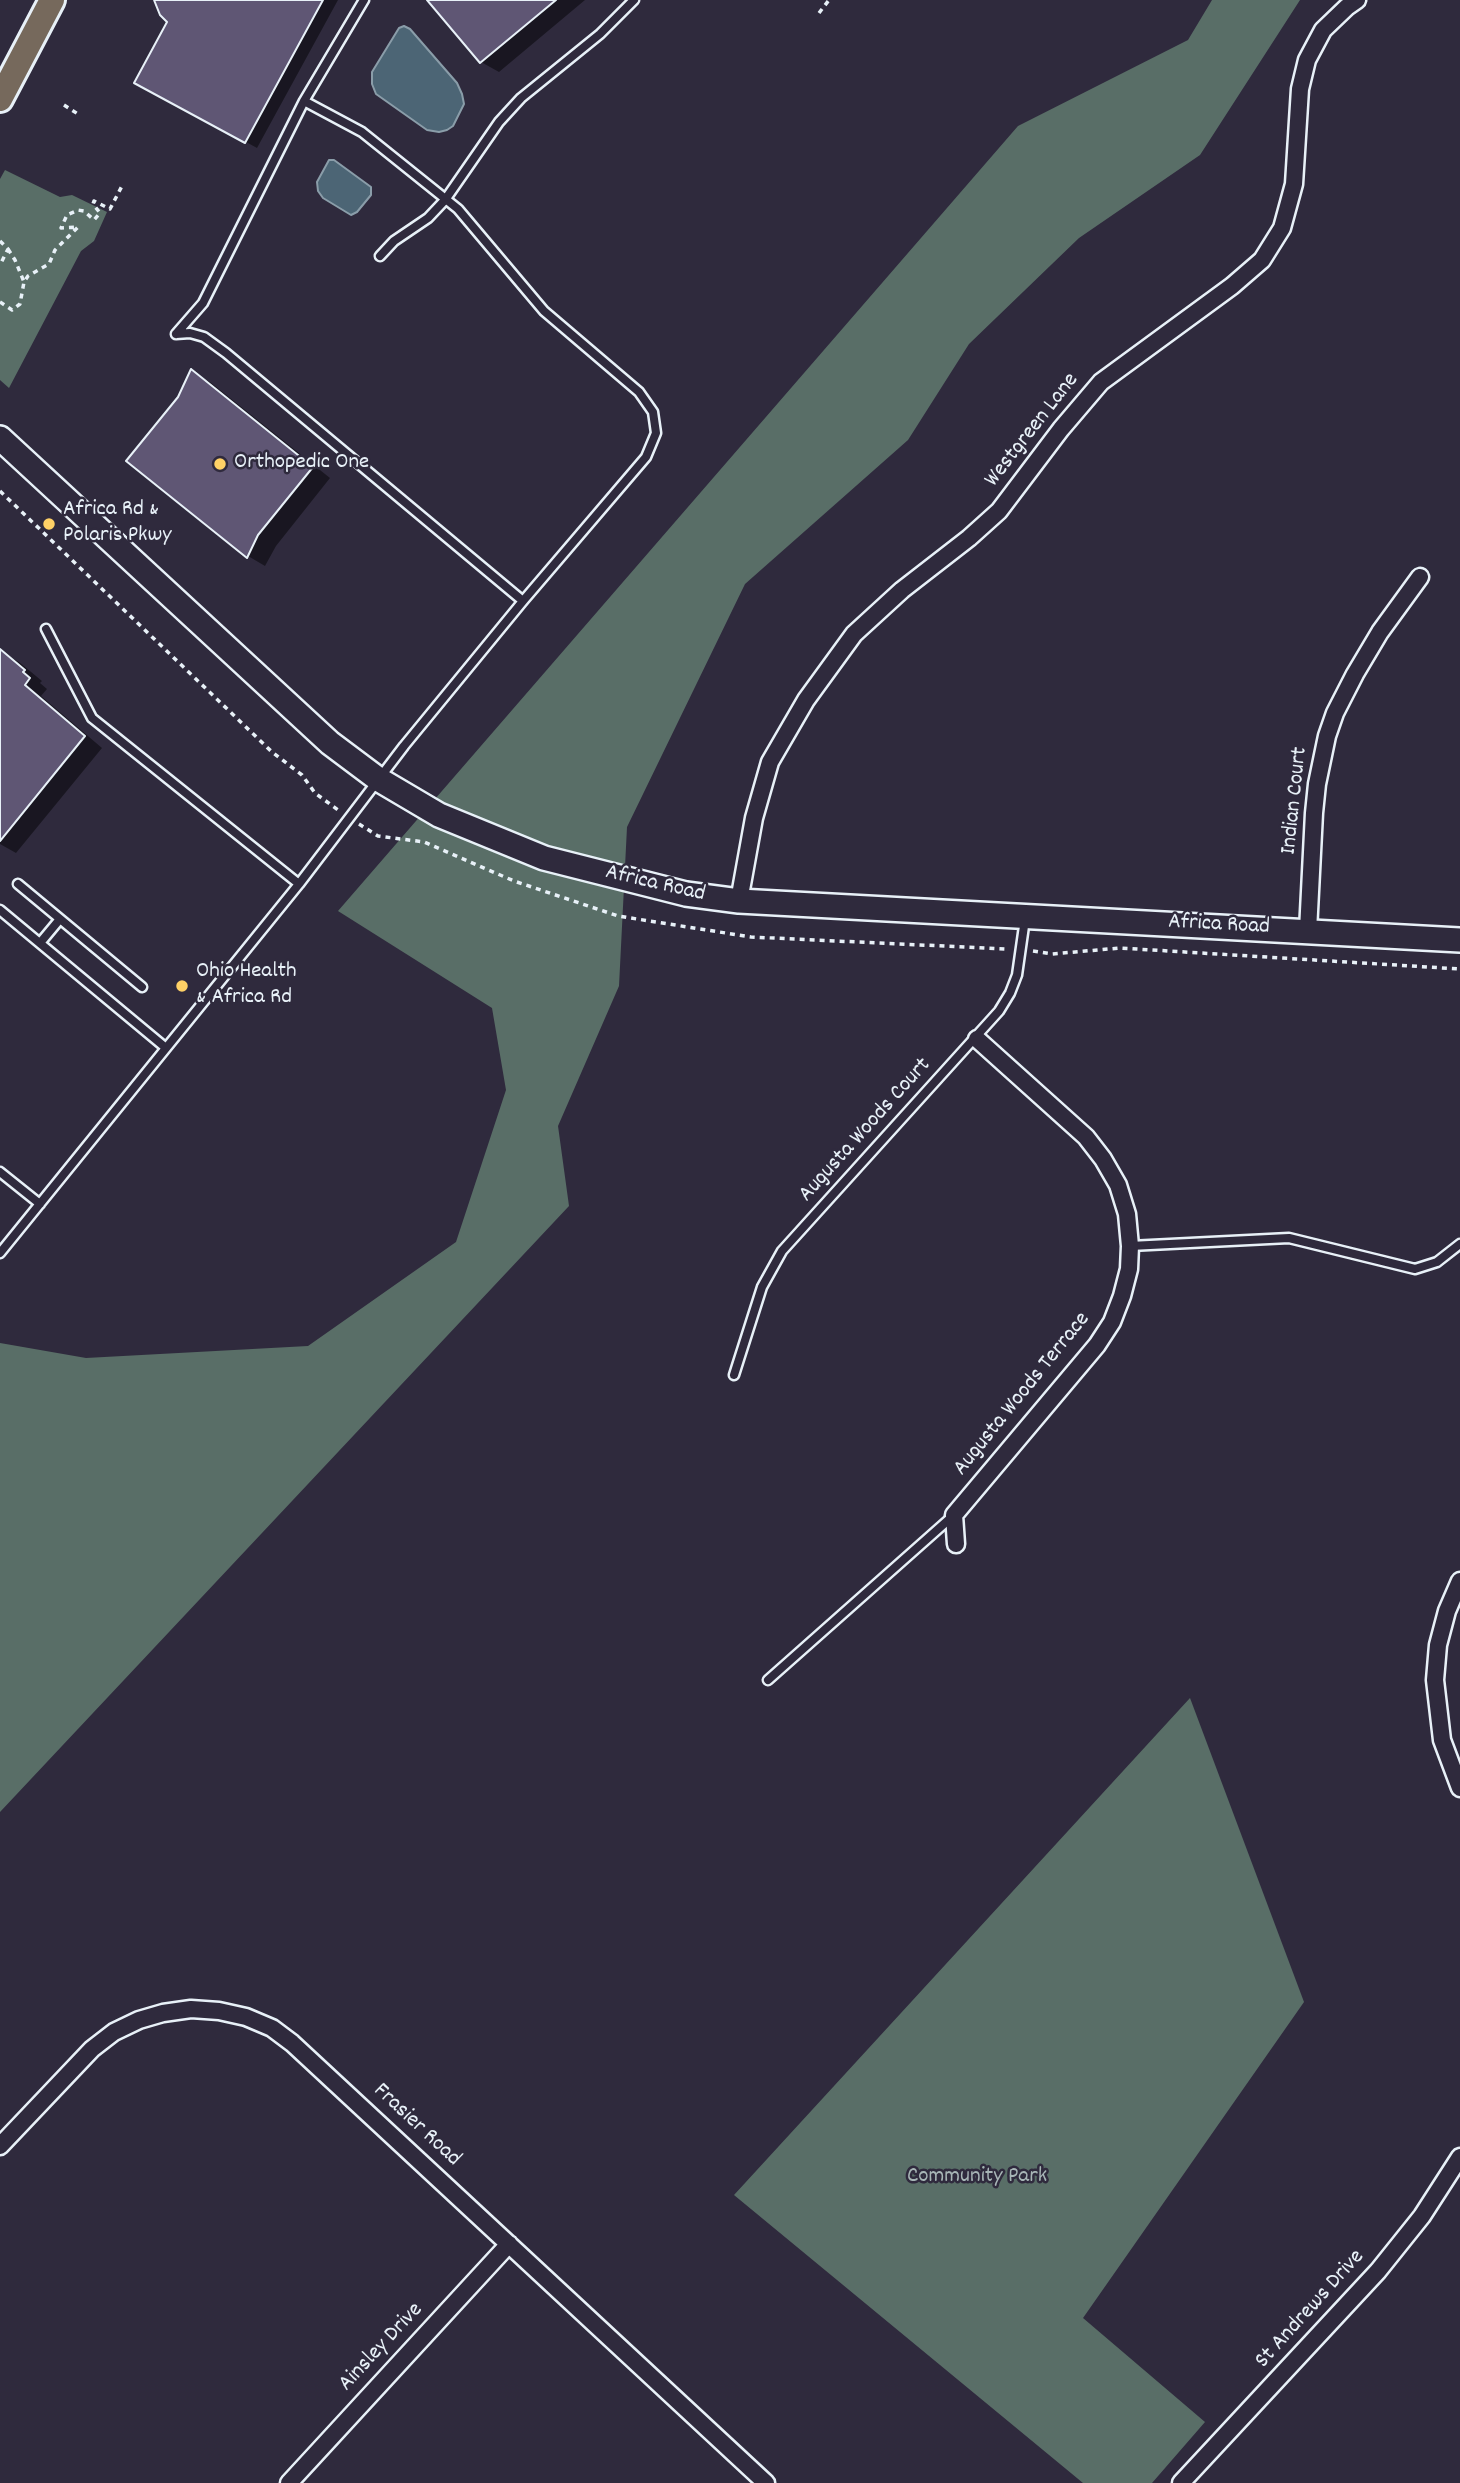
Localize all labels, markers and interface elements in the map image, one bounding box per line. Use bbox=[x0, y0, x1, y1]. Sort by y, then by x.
street label: Westgreen Lane bbox=[980, 368, 1086, 494]
place label: Orthopedic One bbox=[234, 450, 369, 478]
marker: Orthopedic One bbox=[212, 456, 228, 472]
place label: Africa Rd & Polaris Pkwy bbox=[63, 497, 172, 551]
marker: Africa Rd & Polaris Pkwy bbox=[41, 516, 57, 532]
street label: Indian Court bbox=[1277, 746, 1315, 856]
street label: Africa Road bbox=[602, 860, 708, 910]
street label: Africa Road bbox=[1167, 910, 1271, 942]
place label: Ohio Health & Africa Rd bbox=[196, 959, 297, 1013]
marker: Ohio Health & Africa Rd bbox=[174, 978, 190, 994]
street label: Augusta Woods Court bbox=[794, 1053, 938, 1209]
street label: Augusta Woods Terrace bbox=[949, 1308, 1097, 1482]
street label: Frasier Road bbox=[366, 2078, 466, 2174]
park label: Community Park bbox=[907, 2164, 1047, 2192]
street label: St Andrews Drive bbox=[1250, 2245, 1372, 2375]
street label: Ainsley Drive bbox=[334, 2298, 430, 2398]

